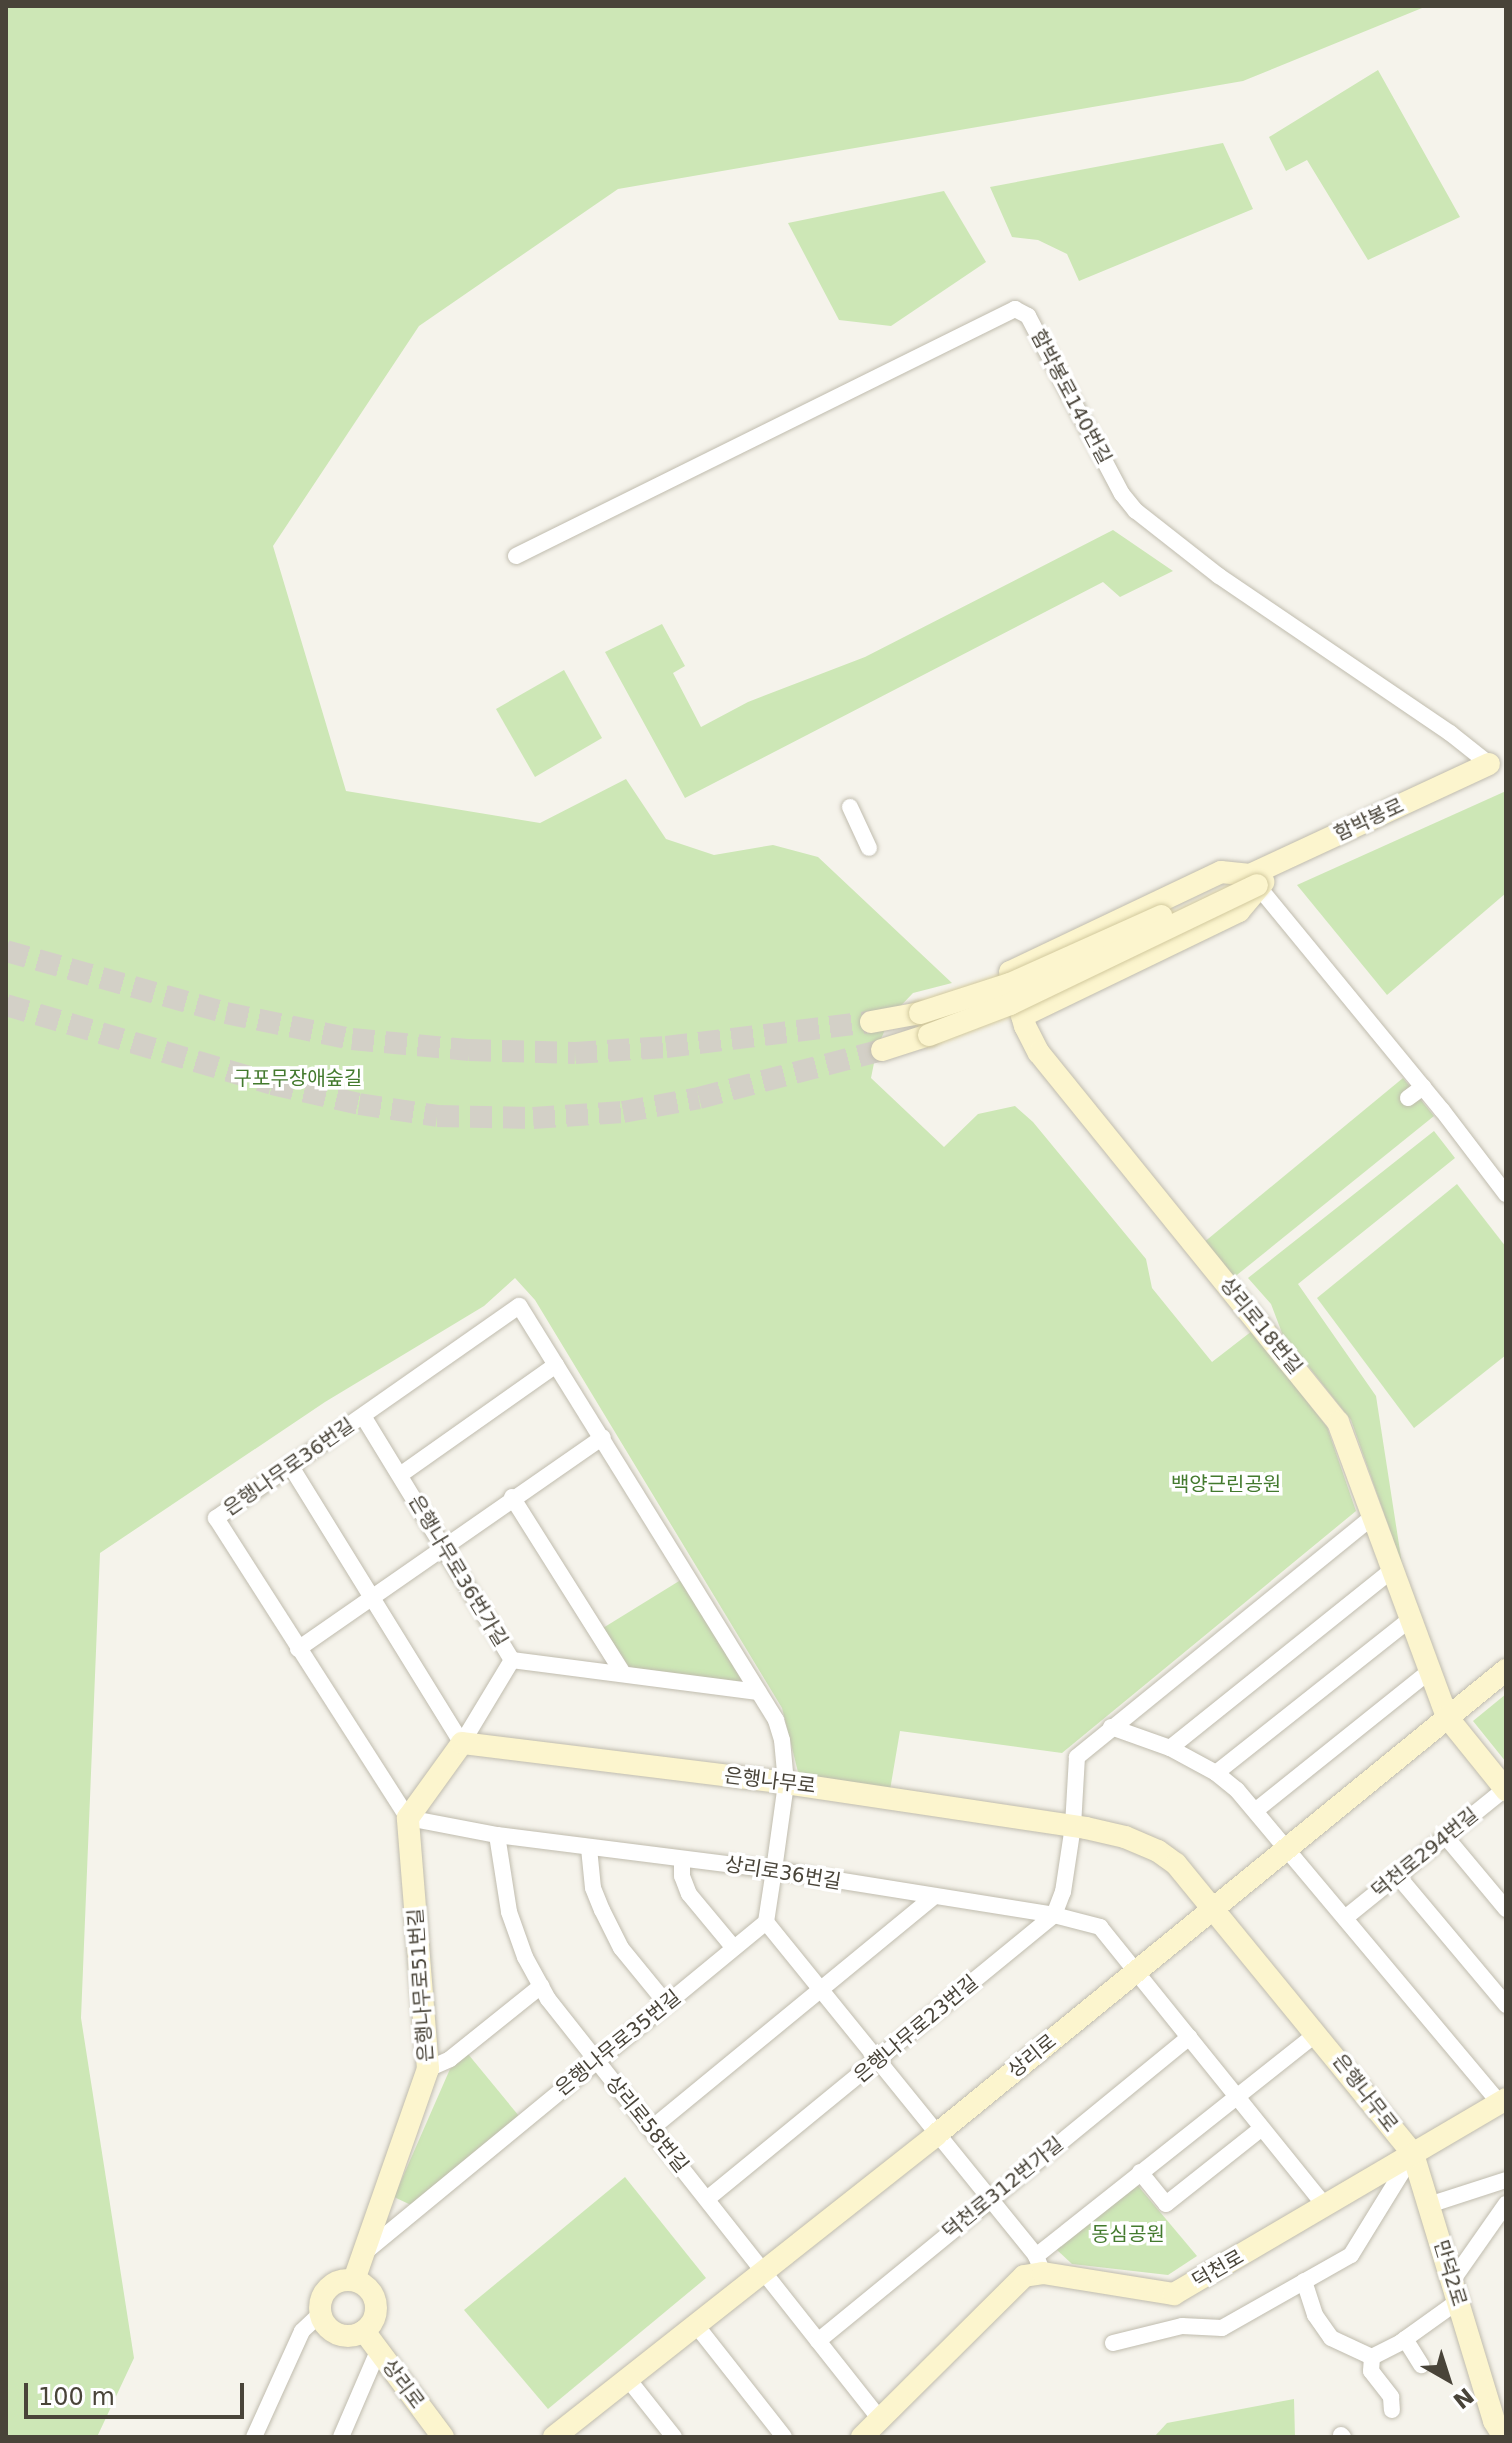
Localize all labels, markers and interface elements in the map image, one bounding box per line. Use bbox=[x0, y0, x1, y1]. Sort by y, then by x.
street label: 함박봉로140번길 bbox=[1026, 326, 1116, 468]
street label: 함박봉로 bbox=[1331, 794, 1407, 846]
park label: 구포무장애숲길 bbox=[234, 1066, 362, 1090]
street label: 상리로18번길 bbox=[1215, 1273, 1307, 1379]
street label: 은행나무로36번길 bbox=[219, 1413, 359, 1521]
park label: 백양근린공원 bbox=[1171, 1472, 1281, 1496]
street label: 은행나무로36번가길 bbox=[403, 1491, 513, 1651]
street label: 은행나무로 bbox=[723, 1763, 817, 1799]
street label: 덕천로294번길 bbox=[1367, 1803, 1483, 1903]
street label: 상리로36번길 bbox=[723, 1852, 843, 1894]
street label: 은행나무로51번길 bbox=[404, 1907, 438, 2063]
street label: 은행나무로23번길 bbox=[849, 1970, 983, 2088]
street label: 은행나무로35번길 bbox=[551, 1985, 685, 2101]
street label: 상리로 bbox=[1003, 2029, 1061, 2083]
street label: 은행나무로 bbox=[1327, 2049, 1403, 2137]
street label: 상리로58번길 bbox=[601, 2071, 693, 2177]
street label: 덕천로312번가길 bbox=[938, 2132, 1068, 2244]
park label: 동심공원 bbox=[1091, 2222, 1165, 2246]
street label: 만덕2로 bbox=[1429, 2237, 1471, 2309]
street label: 덕천로 bbox=[1188, 2245, 1248, 2293]
north arrow bbox=[1408, 2339, 1488, 2419]
street label: 상리로 bbox=[377, 2355, 429, 2413]
scale bar bbox=[28, 2367, 248, 2417]
text: 100 m bbox=[38, 2383, 115, 2411]
text: N bbox=[1448, 2383, 1478, 2414]

